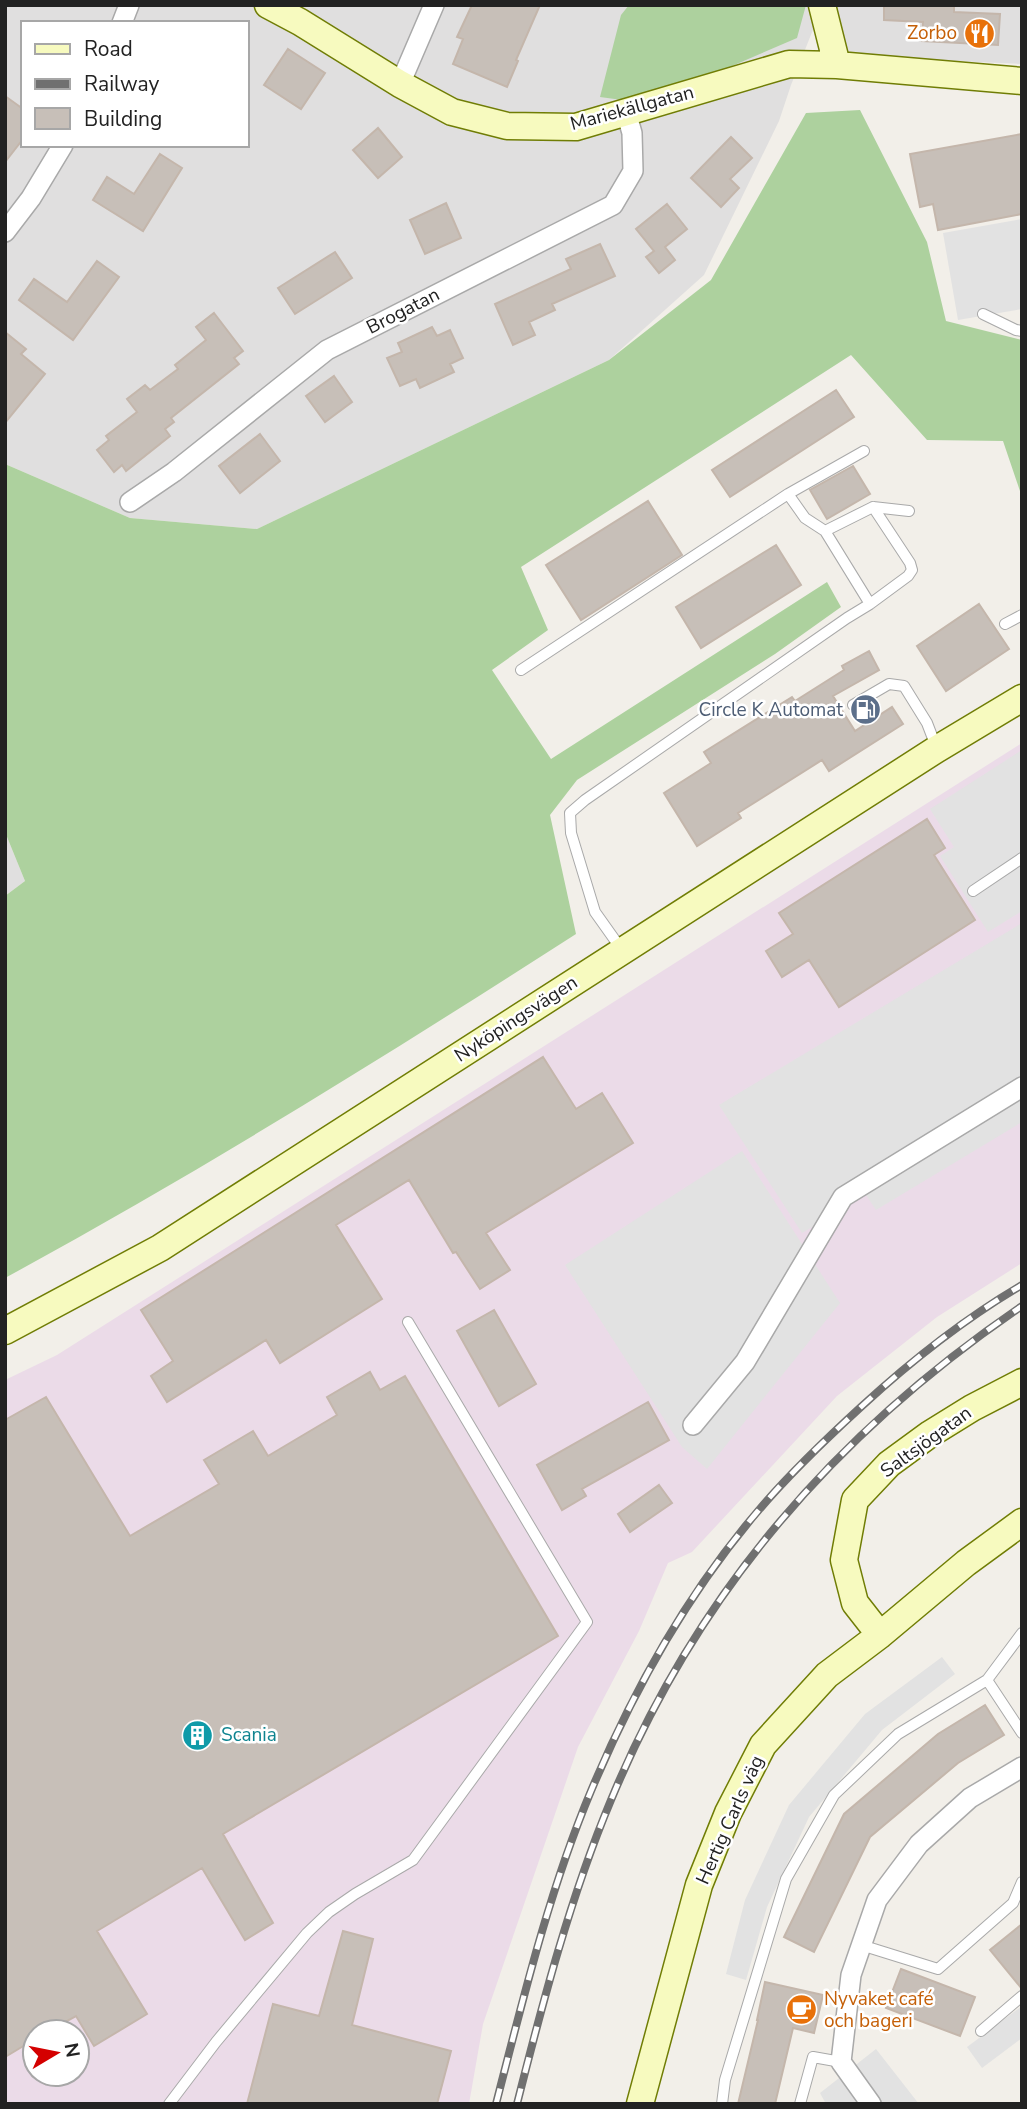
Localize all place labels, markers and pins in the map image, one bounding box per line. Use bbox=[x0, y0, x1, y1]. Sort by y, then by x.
restaurant icon: Zorbo bbox=[963, 16, 997, 50]
place label: Zorbo bbox=[907, 20, 957, 46]
fuel station icon: Circle K Automat bbox=[849, 693, 883, 727]
place label: Circle K Automat bbox=[698, 697, 843, 723]
building icon: Scania bbox=[181, 1718, 215, 1752]
place label: Scania bbox=[221, 1722, 277, 1748]
place label: Nyvaket café och bageri bbox=[824, 1986, 934, 2034]
cafe icon: Nyvaket café och bageri bbox=[784, 1993, 818, 2027]

